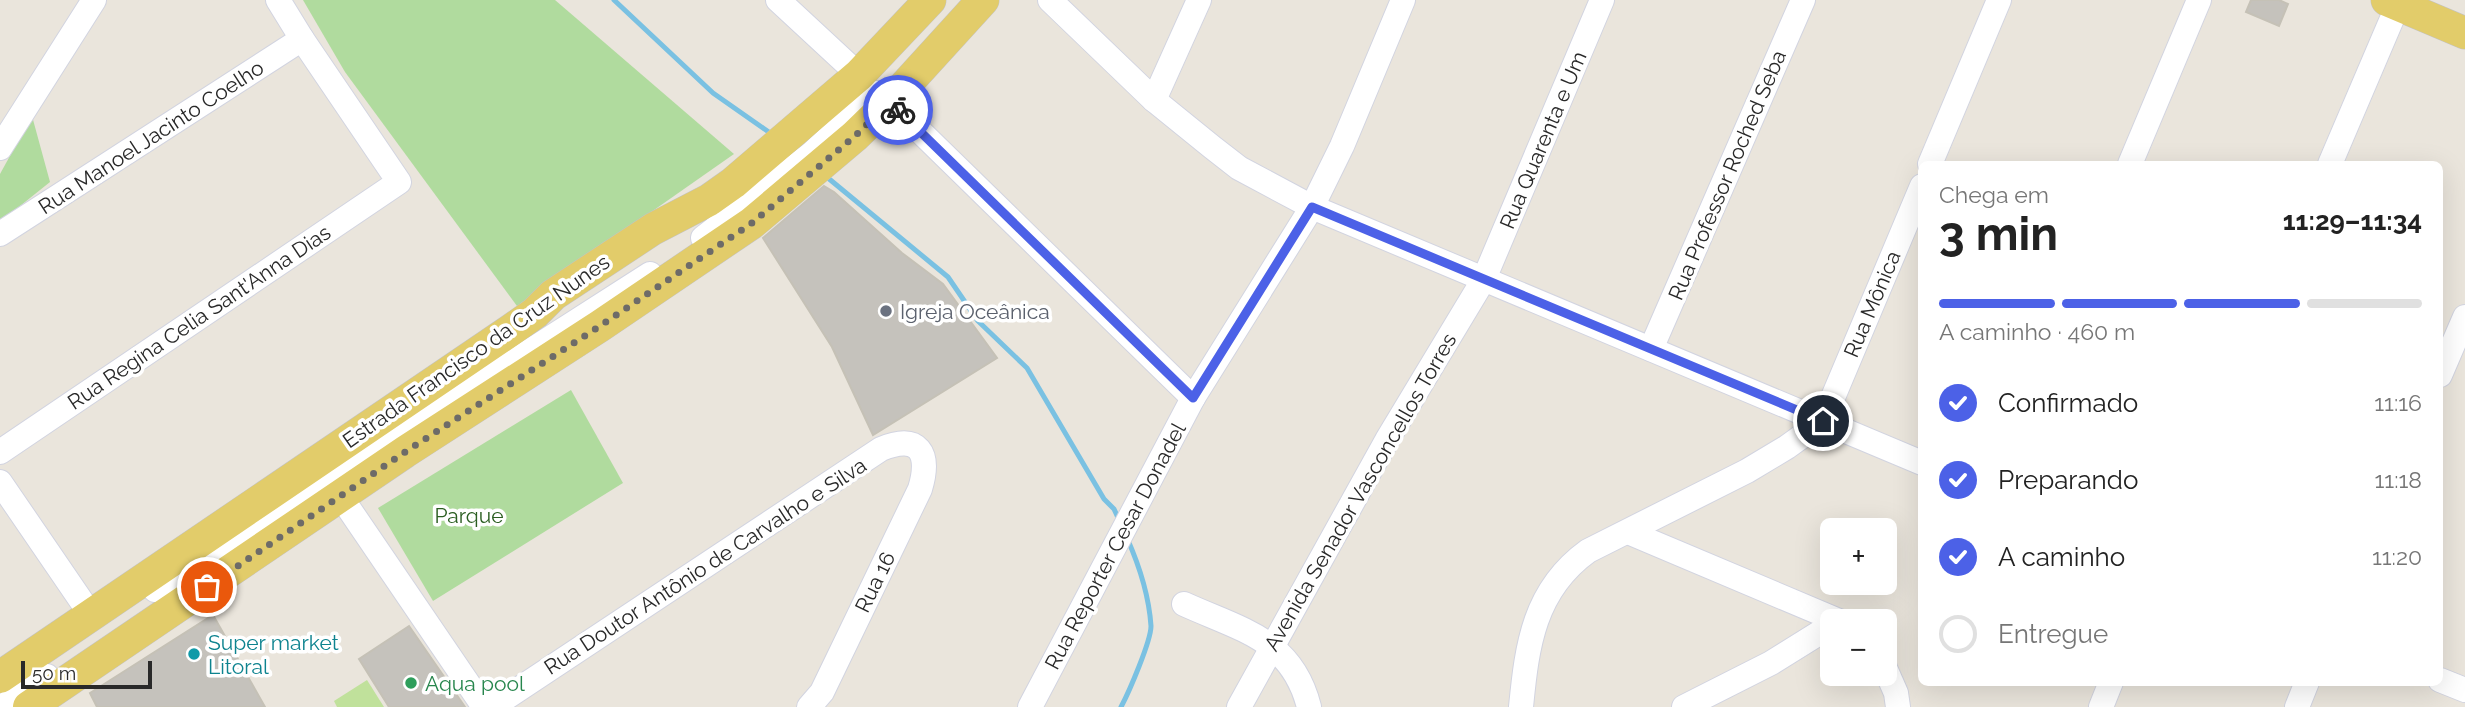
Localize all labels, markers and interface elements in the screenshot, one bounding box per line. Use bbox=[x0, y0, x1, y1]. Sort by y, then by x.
street label: Rua Professor Roched Seba bbox=[1663, 46, 1791, 304]
street label: Rua Quarenta e Um bbox=[1494, 47, 1592, 233]
street label: Rua Manoel Jacinto Coelho bbox=[34, 55, 268, 219]
courier bbox=[863, 75, 933, 145]
icon: bike bbox=[879, 91, 917, 129]
text: Chega em bbox=[1939, 181, 2049, 208]
text: 11:29–11:34 bbox=[2283, 206, 2422, 236]
text: 3 min bbox=[1939, 207, 2058, 261]
street label: Rua Regina Celia Sant'Anna Dias bbox=[63, 219, 335, 415]
street label: Rua Mônica bbox=[1838, 247, 1906, 361]
street label: Estrada Francisco da Cruz Nunes bbox=[338, 249, 614, 453]
place label: Igreja Oceânica bbox=[900, 299, 1050, 324]
marker: Igreja Oceânica bbox=[878, 303, 894, 319]
text: A caminho · 460 m bbox=[1939, 318, 2135, 345]
street label: Avenida Senador Vasconcellos Torres bbox=[1259, 329, 1461, 655]
icon: check bbox=[1939, 384, 1977, 422]
text: Confirmado bbox=[1998, 388, 2138, 418]
text: 11:16 bbox=[2374, 389, 2422, 416]
pin bbox=[1793, 391, 1853, 451]
icon: home bbox=[1804, 402, 1842, 440]
street label: Rua Reporter Cesar Donadel bbox=[1039, 418, 1191, 674]
street label: Rua Doutor Antônio de Carvalho e Silva bbox=[539, 452, 871, 680]
icon: check bbox=[1939, 461, 1977, 499]
text: Preparando bbox=[1998, 465, 2138, 495]
text: 11:18 bbox=[2375, 466, 2422, 493]
park label: Parque bbox=[434, 503, 504, 528]
map controls bbox=[1820, 518, 1897, 686]
button: + bbox=[1820, 518, 1897, 595]
icon: check bbox=[1939, 538, 1977, 576]
text: A caminho bbox=[1998, 542, 2125, 572]
text: 11:20 bbox=[2372, 543, 2422, 570]
street label: Rua 16 bbox=[850, 548, 900, 616]
pin bbox=[177, 557, 237, 617]
icon: bag bbox=[188, 568, 226, 606]
button: − bbox=[1820, 609, 1897, 686]
text: Entregue bbox=[1998, 619, 2108, 649]
place label: Super market Litoral bbox=[208, 630, 339, 679]
marker: Super market Litoral bbox=[186, 646, 202, 662]
scale bar bbox=[21, 658, 152, 690]
text: 50 m bbox=[32, 662, 76, 684]
place label: Aqua pool bbox=[425, 671, 525, 696]
marker: Aqua pool bbox=[403, 675, 419, 691]

